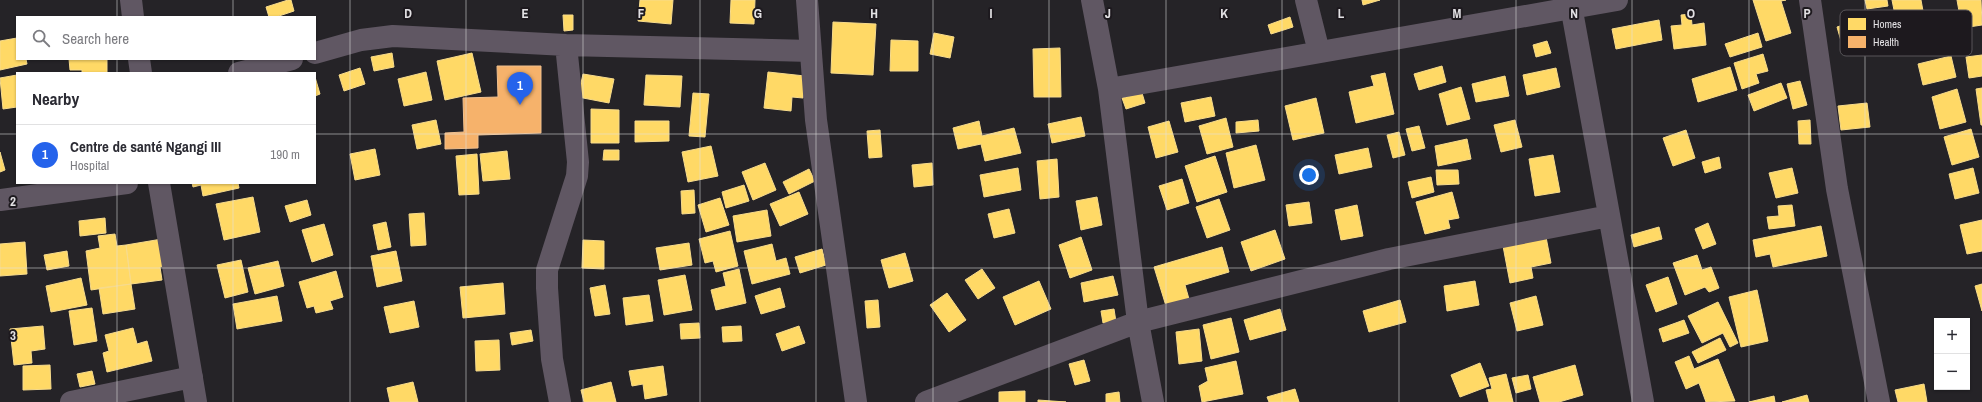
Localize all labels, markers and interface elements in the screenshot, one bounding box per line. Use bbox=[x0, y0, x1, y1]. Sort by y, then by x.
text: D bbox=[404, 5, 412, 22]
text: E bbox=[521, 5, 529, 22]
text: F bbox=[638, 5, 645, 22]
text: G bbox=[754, 5, 762, 22]
text: H bbox=[870, 5, 878, 22]
text: I bbox=[990, 5, 993, 22]
text: J bbox=[1105, 5, 1111, 22]
text: K bbox=[1220, 5, 1228, 22]
text: L bbox=[1338, 5, 1345, 22]
text: M bbox=[1453, 5, 1462, 22]
text: N bbox=[1570, 5, 1578, 22]
text: O bbox=[1687, 5, 1695, 22]
text: P bbox=[1803, 5, 1811, 22]
legend bbox=[1840, 10, 1972, 56]
search box bbox=[16, 16, 316, 60]
text: Homes bbox=[1873, 17, 1902, 31]
icon: search bbox=[30, 27, 52, 49]
text: Search here bbox=[62, 28, 129, 49]
text: Health bbox=[1873, 35, 1899, 49]
pin: 1 bbox=[507, 72, 533, 105]
text: Nearby bbox=[32, 87, 79, 110]
text: Centre de santé Ngangi III bbox=[70, 136, 221, 157]
text: 1 bbox=[42, 146, 48, 163]
text: 190 m bbox=[270, 146, 300, 163]
text: Hospital bbox=[70, 157, 109, 174]
your location bbox=[1299, 165, 1319, 185]
text: 2 bbox=[10, 193, 16, 210]
map controls bbox=[1934, 318, 1970, 390]
button: + bbox=[1934, 318, 1970, 354]
text: 3 bbox=[10, 327, 16, 344]
button: − bbox=[1934, 354, 1970, 390]

